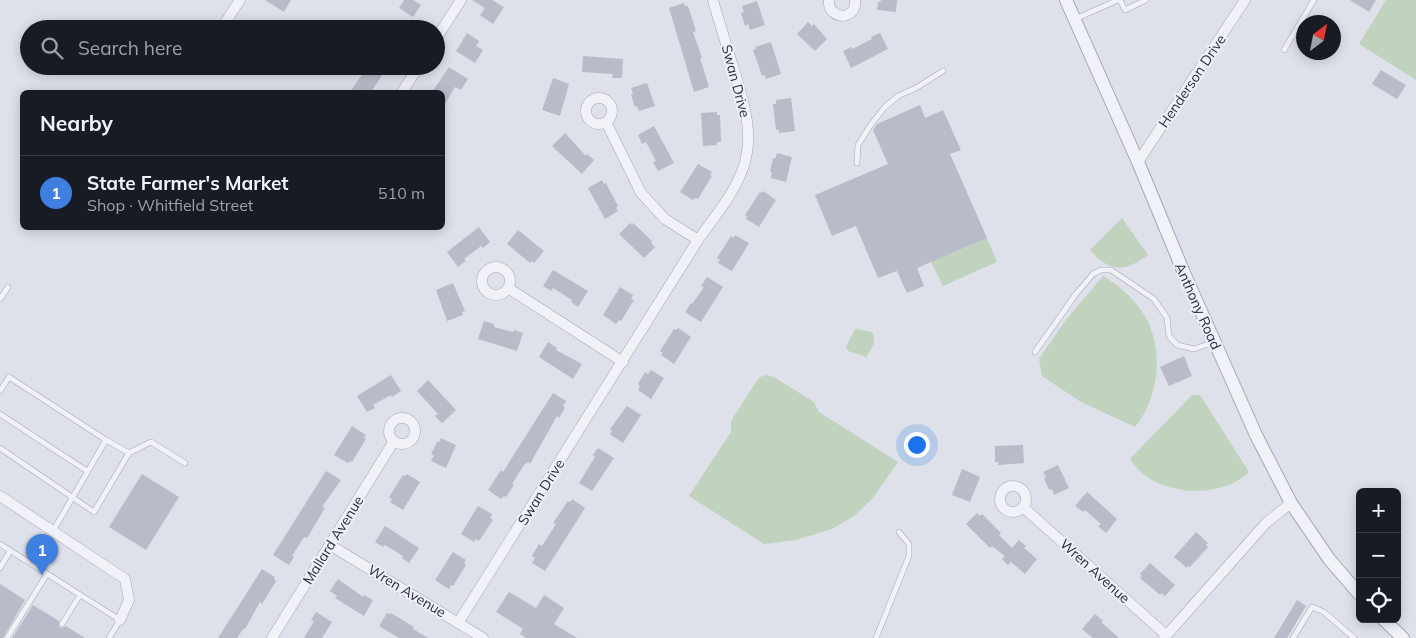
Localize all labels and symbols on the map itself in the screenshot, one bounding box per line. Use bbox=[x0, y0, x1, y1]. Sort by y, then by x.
north arrow bbox=[1296, 15, 1341, 60]
street label: Henderson Drive bbox=[1154, 31, 1230, 131]
street label: Swan Drive bbox=[718, 43, 754, 119]
street label: Anthony Road bbox=[1171, 260, 1225, 352]
your location bbox=[904, 432, 930, 458]
street label: Swan Drive bbox=[514, 456, 568, 528]
street label: Mallard Avenue bbox=[299, 492, 367, 588]
pin: 1 bbox=[26, 534, 58, 575]
street label: Wren Avenue bbox=[1056, 535, 1134, 607]
street label: Wren Avenue bbox=[365, 561, 449, 621]

